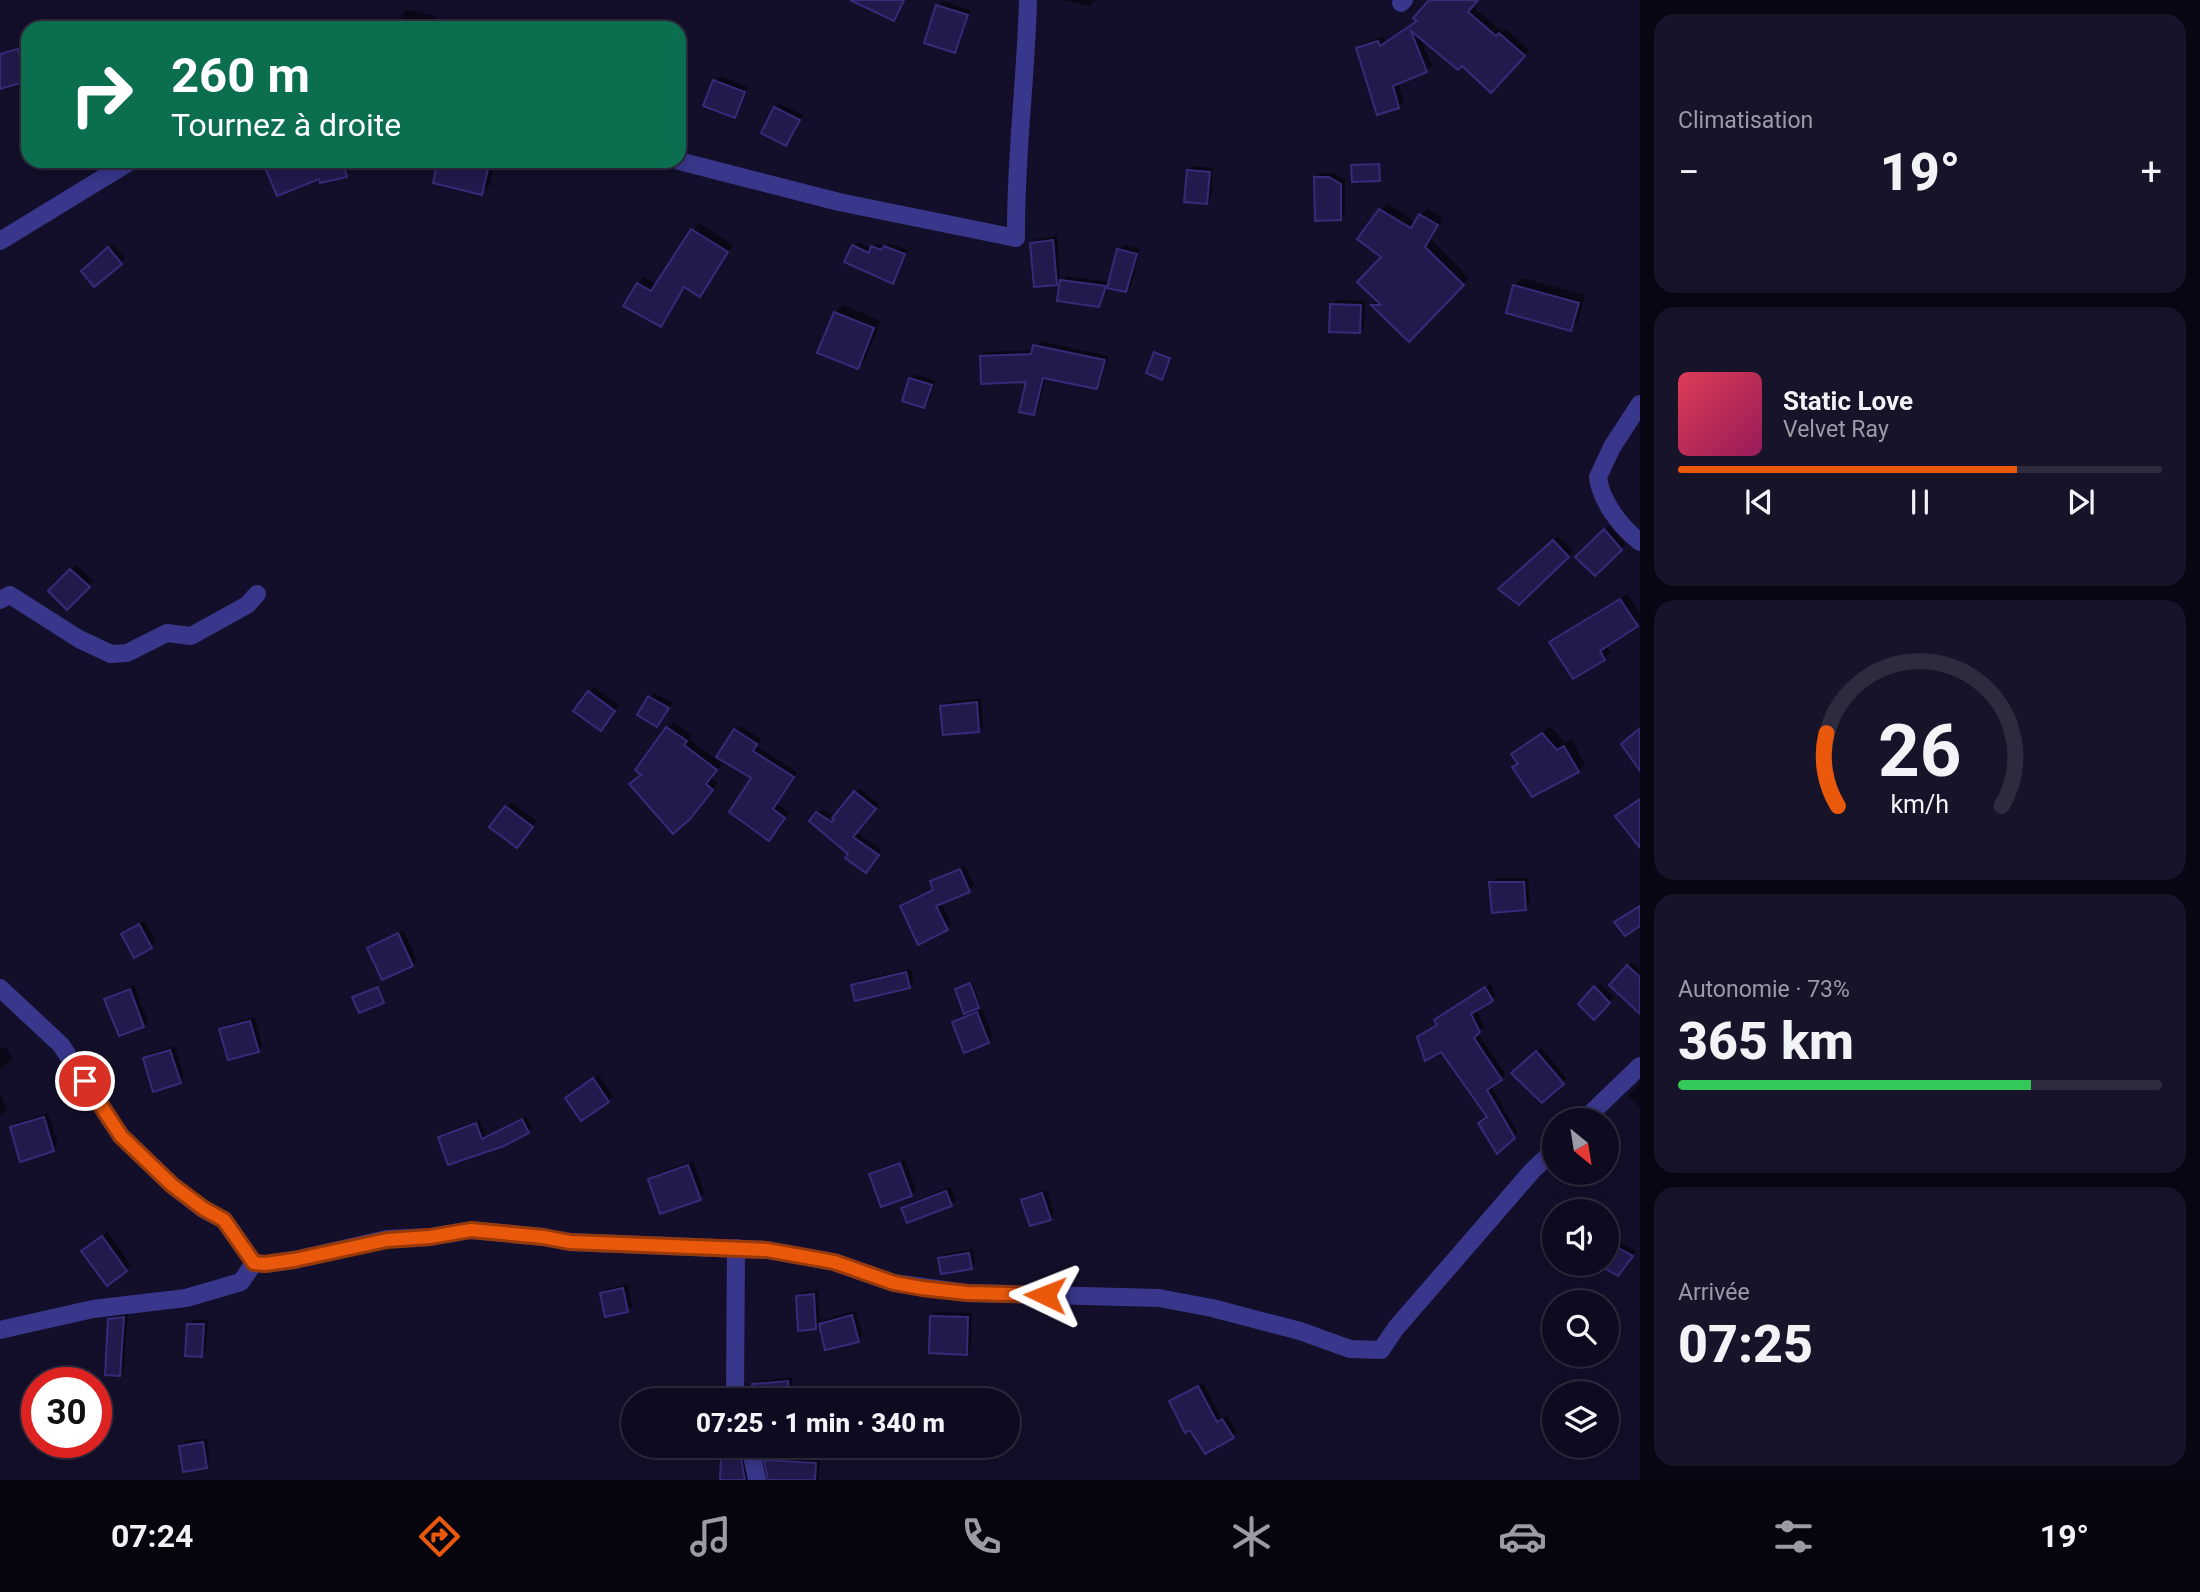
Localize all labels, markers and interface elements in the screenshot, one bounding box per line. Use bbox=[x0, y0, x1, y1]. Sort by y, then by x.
text: 260 m bbox=[171, 47, 310, 104]
icon: right bbox=[56, 49, 147, 140]
text: Tournez à droite bbox=[171, 106, 401, 144]
text: Climatisation bbox=[1678, 107, 1813, 134]
text: 19° bbox=[1880, 142, 1960, 203]
text: − bbox=[1678, 150, 1700, 194]
text: + bbox=[2140, 150, 2162, 194]
text: Static Love bbox=[1783, 386, 1913, 416]
text: Velvet Ray bbox=[1783, 416, 1889, 443]
icon: previous bbox=[1740, 483, 1778, 521]
icon: pause bbox=[1901, 483, 1939, 521]
icon: next bbox=[2062, 483, 2100, 521]
text: 26 bbox=[1878, 708, 1962, 794]
text: km/h bbox=[1891, 790, 1949, 819]
text: Autonomie · 73% bbox=[1678, 976, 1850, 1003]
text: 365 km bbox=[1678, 1011, 1854, 1072]
pin bbox=[55, 1051, 115, 1111]
icon: arrive bbox=[66, 1062, 104, 1100]
north arrow bbox=[1542, 1108, 1619, 1185]
map controls bbox=[1542, 1108, 1619, 1458]
button: sound bbox=[1542, 1199, 1619, 1276]
position arrow bbox=[1008, 1258, 1082, 1332]
text: Arrivée bbox=[1678, 1279, 1750, 1306]
button: search bbox=[1542, 1290, 1619, 1367]
text: 07:25 bbox=[1678, 1314, 1813, 1375]
speed limit sign: 30 bbox=[21, 1367, 112, 1458]
button: layers bbox=[1542, 1381, 1619, 1458]
text: 07:25 · 1 min · 340 m bbox=[696, 1408, 945, 1438]
icon: directions bbox=[415, 1512, 464, 1561]
icon: music bbox=[686, 1512, 735, 1561]
icon: phone bbox=[957, 1512, 1006, 1561]
icon: climate bbox=[1227, 1512, 1276, 1561]
icon: car bbox=[1498, 1512, 1547, 1561]
icon: filters bbox=[1769, 1512, 1818, 1561]
text: 07:24 bbox=[111, 1517, 193, 1555]
text: 19° bbox=[2040, 1517, 2089, 1555]

